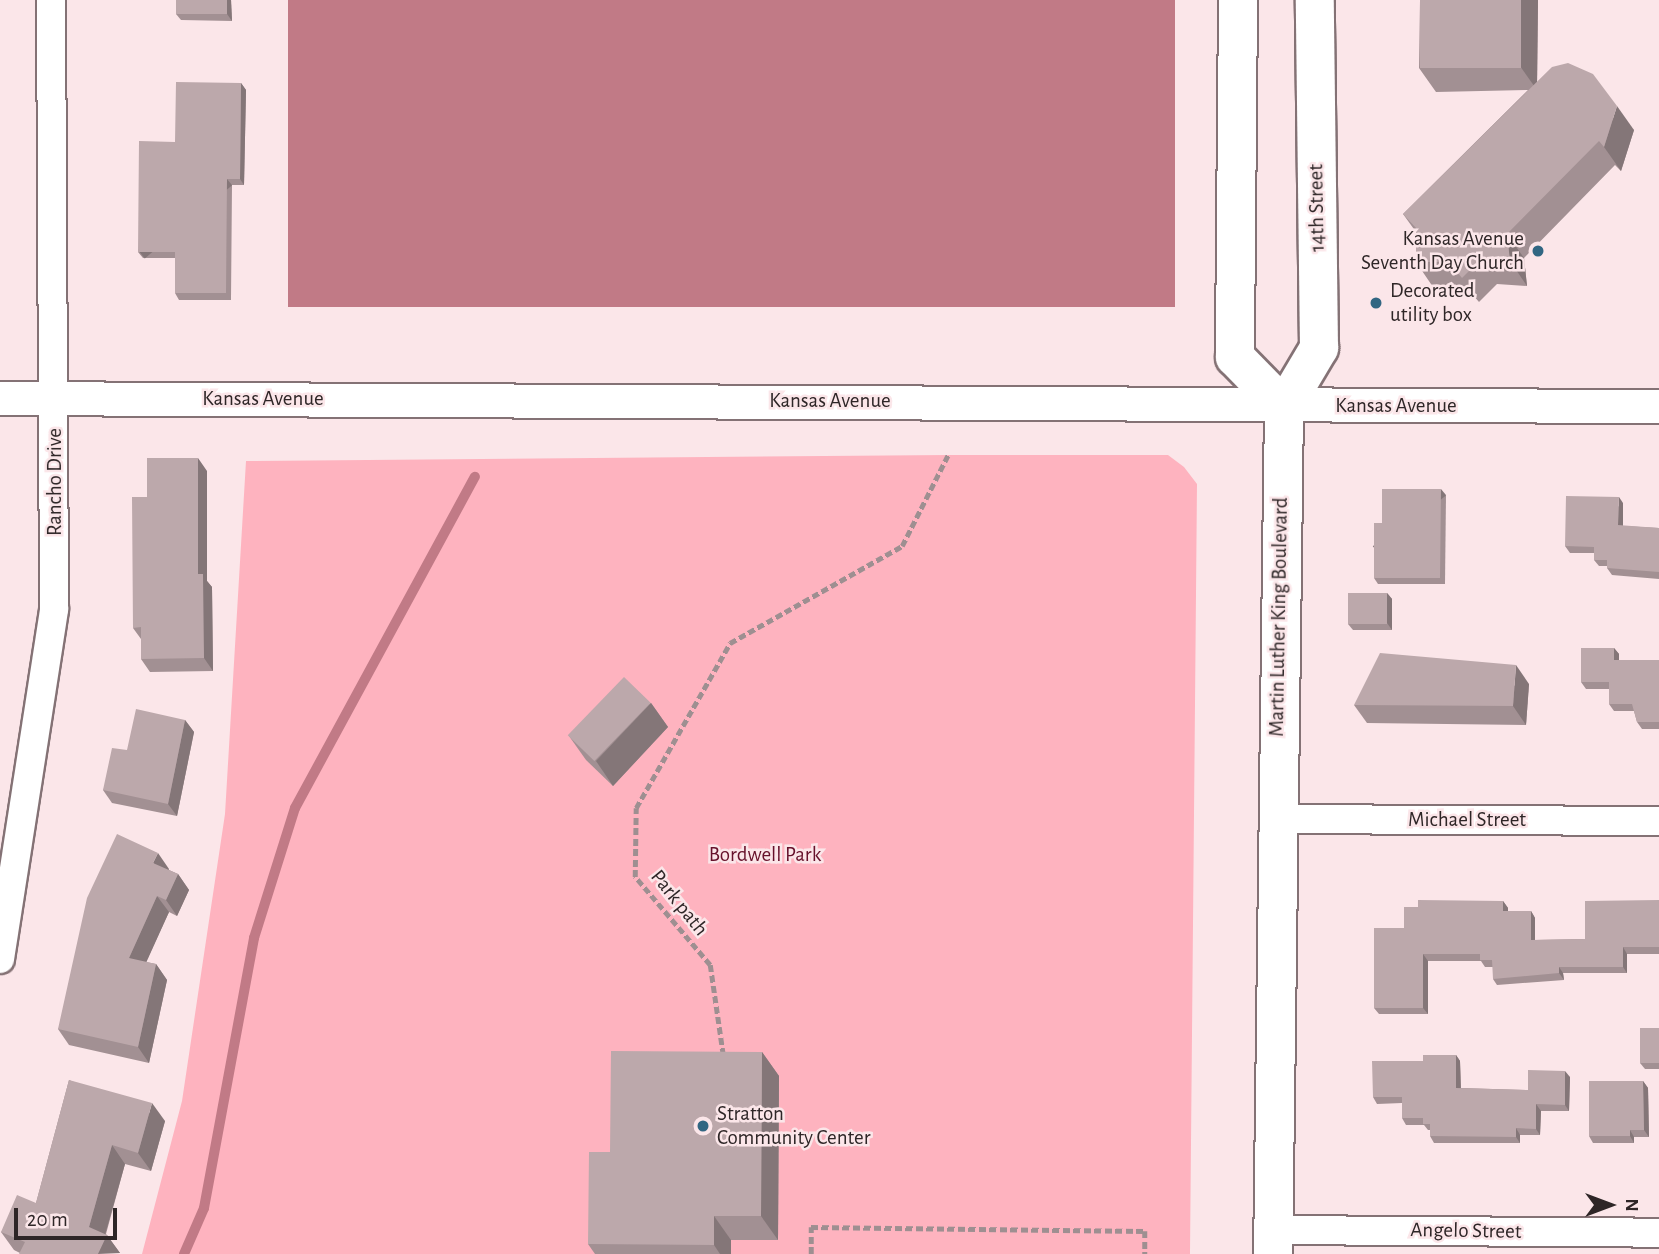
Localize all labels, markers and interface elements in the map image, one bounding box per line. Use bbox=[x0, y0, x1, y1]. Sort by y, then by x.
street label: 14th Street bbox=[1304, 164, 1330, 252]
place label: Kansas Avenue Seventh Day Church bbox=[1361, 226, 1524, 276]
marker: Kansas Avenue Seventh Day Church bbox=[1530, 243, 1546, 259]
place label: Decorated utility box bbox=[1390, 278, 1475, 328]
marker: Decorated utility box bbox=[1368, 295, 1384, 311]
street label: Kansas Avenue bbox=[202, 386, 324, 412]
street label: Kansas Avenue bbox=[769, 388, 891, 414]
street label: Kansas Avenue bbox=[1335, 393, 1457, 419]
street label: Rancho Drive bbox=[42, 428, 68, 536]
street label: Martin Luther King Boulevard bbox=[1264, 497, 1294, 737]
street label: Michael Street bbox=[1408, 807, 1526, 833]
park label: Bordwell Park bbox=[709, 842, 821, 868]
street label: Park path bbox=[645, 865, 713, 941]
place label: Stratton Community Center bbox=[717, 1101, 870, 1151]
marker: Stratton Community Center bbox=[695, 1118, 711, 1134]
north arrow bbox=[1575, 1170, 1645, 1240]
scale bar bbox=[18, 1194, 121, 1238]
text: N bbox=[1622, 1198, 1641, 1212]
text: 20 m bbox=[27, 1209, 68, 1230]
street label: Angelo Street bbox=[1410, 1217, 1522, 1245]

